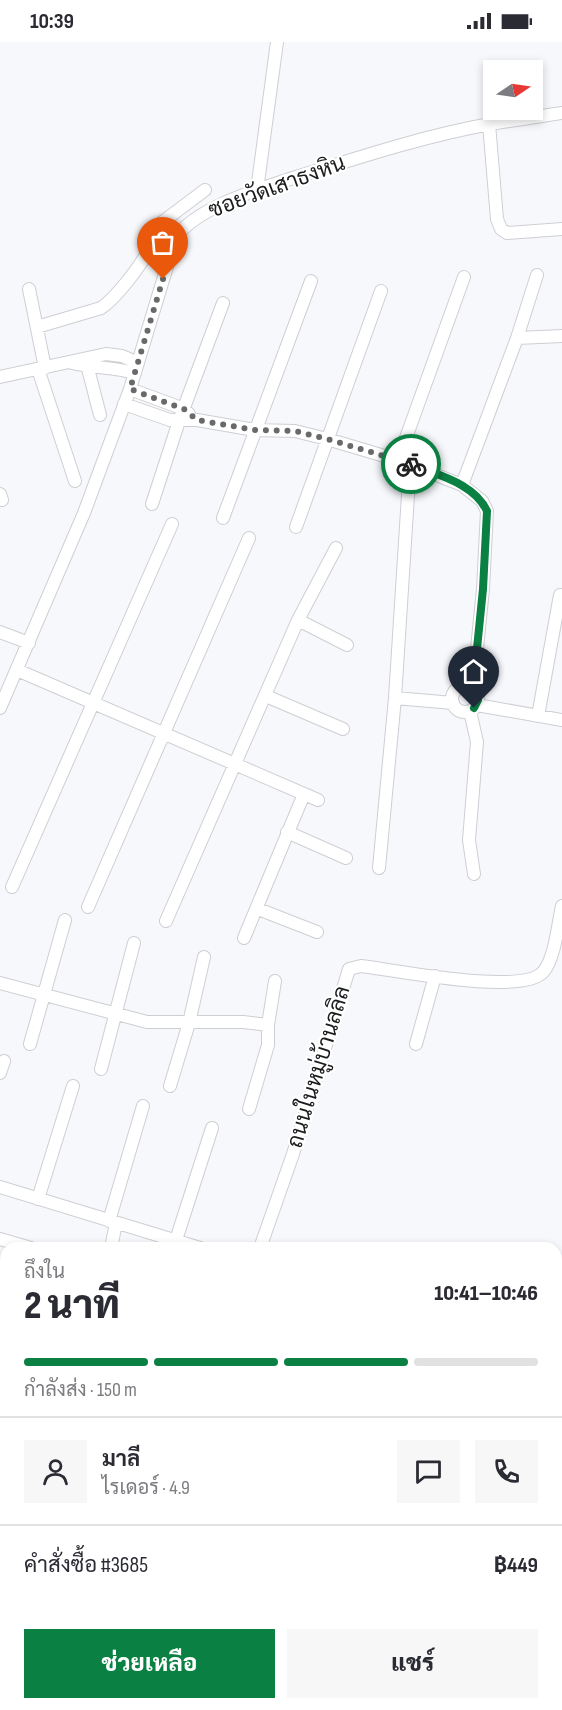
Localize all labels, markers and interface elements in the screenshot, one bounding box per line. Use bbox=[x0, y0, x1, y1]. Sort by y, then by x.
text: 10:39 bbox=[30, 8, 74, 35]
north arrow bbox=[483, 60, 543, 120]
map controls bbox=[483, 60, 543, 120]
street label: ซอยวัดเสาธงหิน bbox=[205, 149, 349, 224]
pin bbox=[137, 217, 188, 279]
icon: bag bbox=[146, 226, 179, 259]
courier bbox=[381, 434, 441, 494]
icon: bike bbox=[395, 448, 428, 481]
pin bbox=[448, 646, 499, 708]
icon: home bbox=[457, 655, 490, 688]
street label: ถนนในหมู่บ้านลลิล bbox=[280, 982, 357, 1151]
text: ถึงใน bbox=[24, 1260, 65, 1284]
text: 10:41–10:46 bbox=[434, 1280, 538, 1307]
text: 2 นาที bbox=[24, 1283, 120, 1330]
text: กำลังส่ง · 150 m bbox=[24, 1378, 137, 1402]
button: person bbox=[24, 1440, 87, 1503]
button: chat bbox=[397, 1440, 460, 1503]
button: phone bbox=[475, 1440, 538, 1503]
text: มาลี bbox=[102, 1446, 140, 1473]
text: ไรเดอร์ · 4.9 bbox=[102, 1476, 190, 1500]
text: คำสั่งซื้อ #3685 bbox=[24, 1552, 148, 1579]
text: ฿449 bbox=[494, 1552, 538, 1579]
button: ช่วยเหลือ bbox=[24, 1629, 275, 1698]
button: แชร์ bbox=[287, 1629, 538, 1698]

